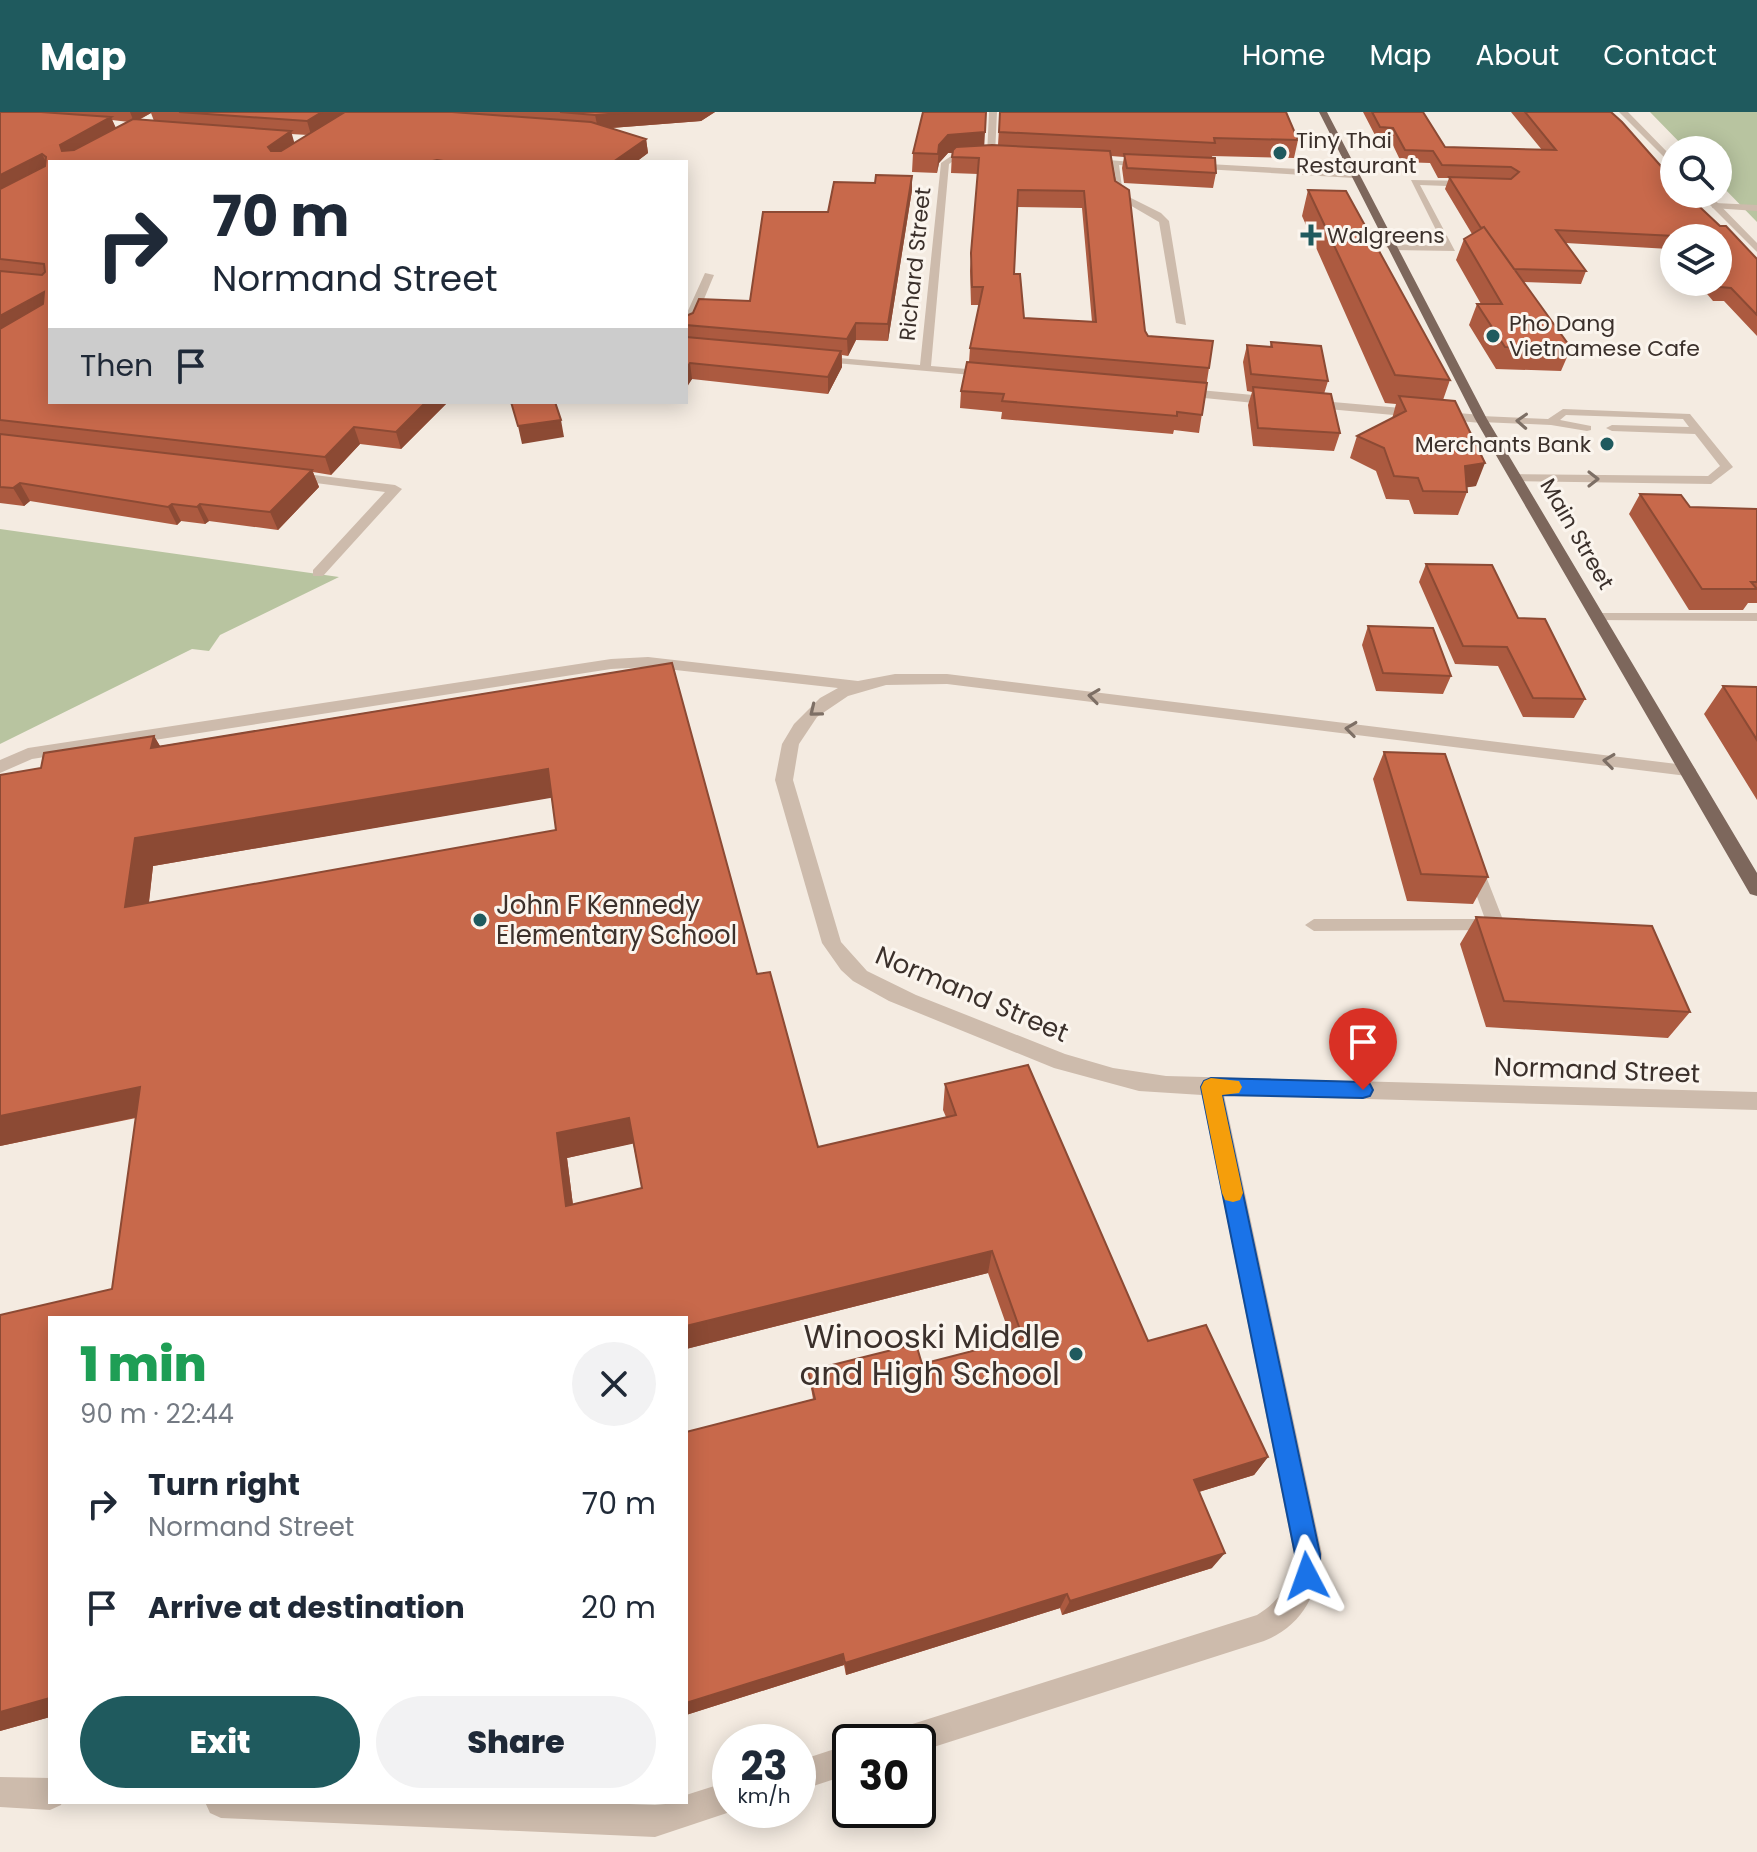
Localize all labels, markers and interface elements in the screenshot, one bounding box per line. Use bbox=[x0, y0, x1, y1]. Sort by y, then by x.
text: Map bbox=[40, 30, 127, 83]
text: Home bbox=[1242, 36, 1325, 75]
text: Map bbox=[1369, 36, 1431, 75]
text: About bbox=[1475, 36, 1559, 75]
text: Contact bbox=[1603, 36, 1717, 75]
place label: Tiny Thai Restaurant bbox=[1296, 125, 1417, 181]
map controls bbox=[1660, 136, 1732, 296]
button: search bbox=[1660, 136, 1732, 208]
marker: Tiny Thai Restaurant bbox=[1271, 144, 1289, 162]
text: 70 m bbox=[212, 177, 350, 256]
street label: Richard Street bbox=[892, 186, 938, 342]
icon: right bbox=[80, 192, 184, 296]
place label: Walgreens bbox=[1327, 220, 1445, 251]
button: layers bbox=[1660, 224, 1732, 296]
marker: Walgreens bbox=[1302, 226, 1320, 244]
text: Normand Street bbox=[212, 253, 498, 304]
place label: Pho Dang Vietnamese Cafe bbox=[1509, 308, 1700, 364]
marker: Pho Dang Vietnamese Cafe bbox=[1484, 327, 1502, 345]
text: Then bbox=[80, 344, 153, 387]
icon: arrive bbox=[169, 344, 213, 388]
one-way arrow bbox=[1515, 412, 1528, 429]
place label: Merchants Bank bbox=[1415, 429, 1592, 460]
marker: Merchants Bank bbox=[1598, 435, 1616, 453]
one-way arrow bbox=[1587, 470, 1600, 488]
street label: Main Street bbox=[1533, 473, 1621, 595]
one-way arrow bbox=[1087, 688, 1100, 705]
one-way arrow bbox=[809, 702, 824, 716]
one-way arrow bbox=[1344, 720, 1357, 737]
one-way arrow bbox=[1602, 753, 1616, 770]
place label: John F Kennedy Elementary School bbox=[496, 887, 737, 953]
marker: John F Kennedy Elementary School bbox=[471, 911, 489, 929]
street label: Normand Street bbox=[870, 937, 1074, 1051]
pin bbox=[1329, 1008, 1397, 1090]
icon: arrive bbox=[1341, 1020, 1385, 1064]
street label: Normand Street bbox=[1493, 1048, 1701, 1092]
place label: Winooski Middle and High School bbox=[800, 1314, 1060, 1396]
text: 1 min bbox=[80, 1331, 207, 1398]
button: close bbox=[572, 1342, 656, 1426]
marker: Winooski Middle and High School bbox=[1067, 1345, 1085, 1363]
text: 90 m · 22:44 bbox=[80, 1396, 234, 1432]
text: Turn right bbox=[148, 1463, 300, 1506]
icon: right bbox=[80, 1482, 124, 1526]
text: 70 m bbox=[582, 1482, 656, 1525]
text: Normand Street bbox=[148, 1509, 354, 1545]
position arrow bbox=[1265, 1534, 1349, 1618]
icon: arrive bbox=[80, 1586, 124, 1630]
text: Arrive at destination bbox=[148, 1586, 465, 1629]
text: 20 m bbox=[581, 1586, 656, 1629]
button: Exit bbox=[80, 1696, 360, 1788]
button: Share bbox=[376, 1696, 656, 1788]
speed limit sign: 30 bbox=[832, 1724, 936, 1828]
text: 23 bbox=[740, 1738, 788, 1794]
text: km/h bbox=[737, 1782, 791, 1810]

